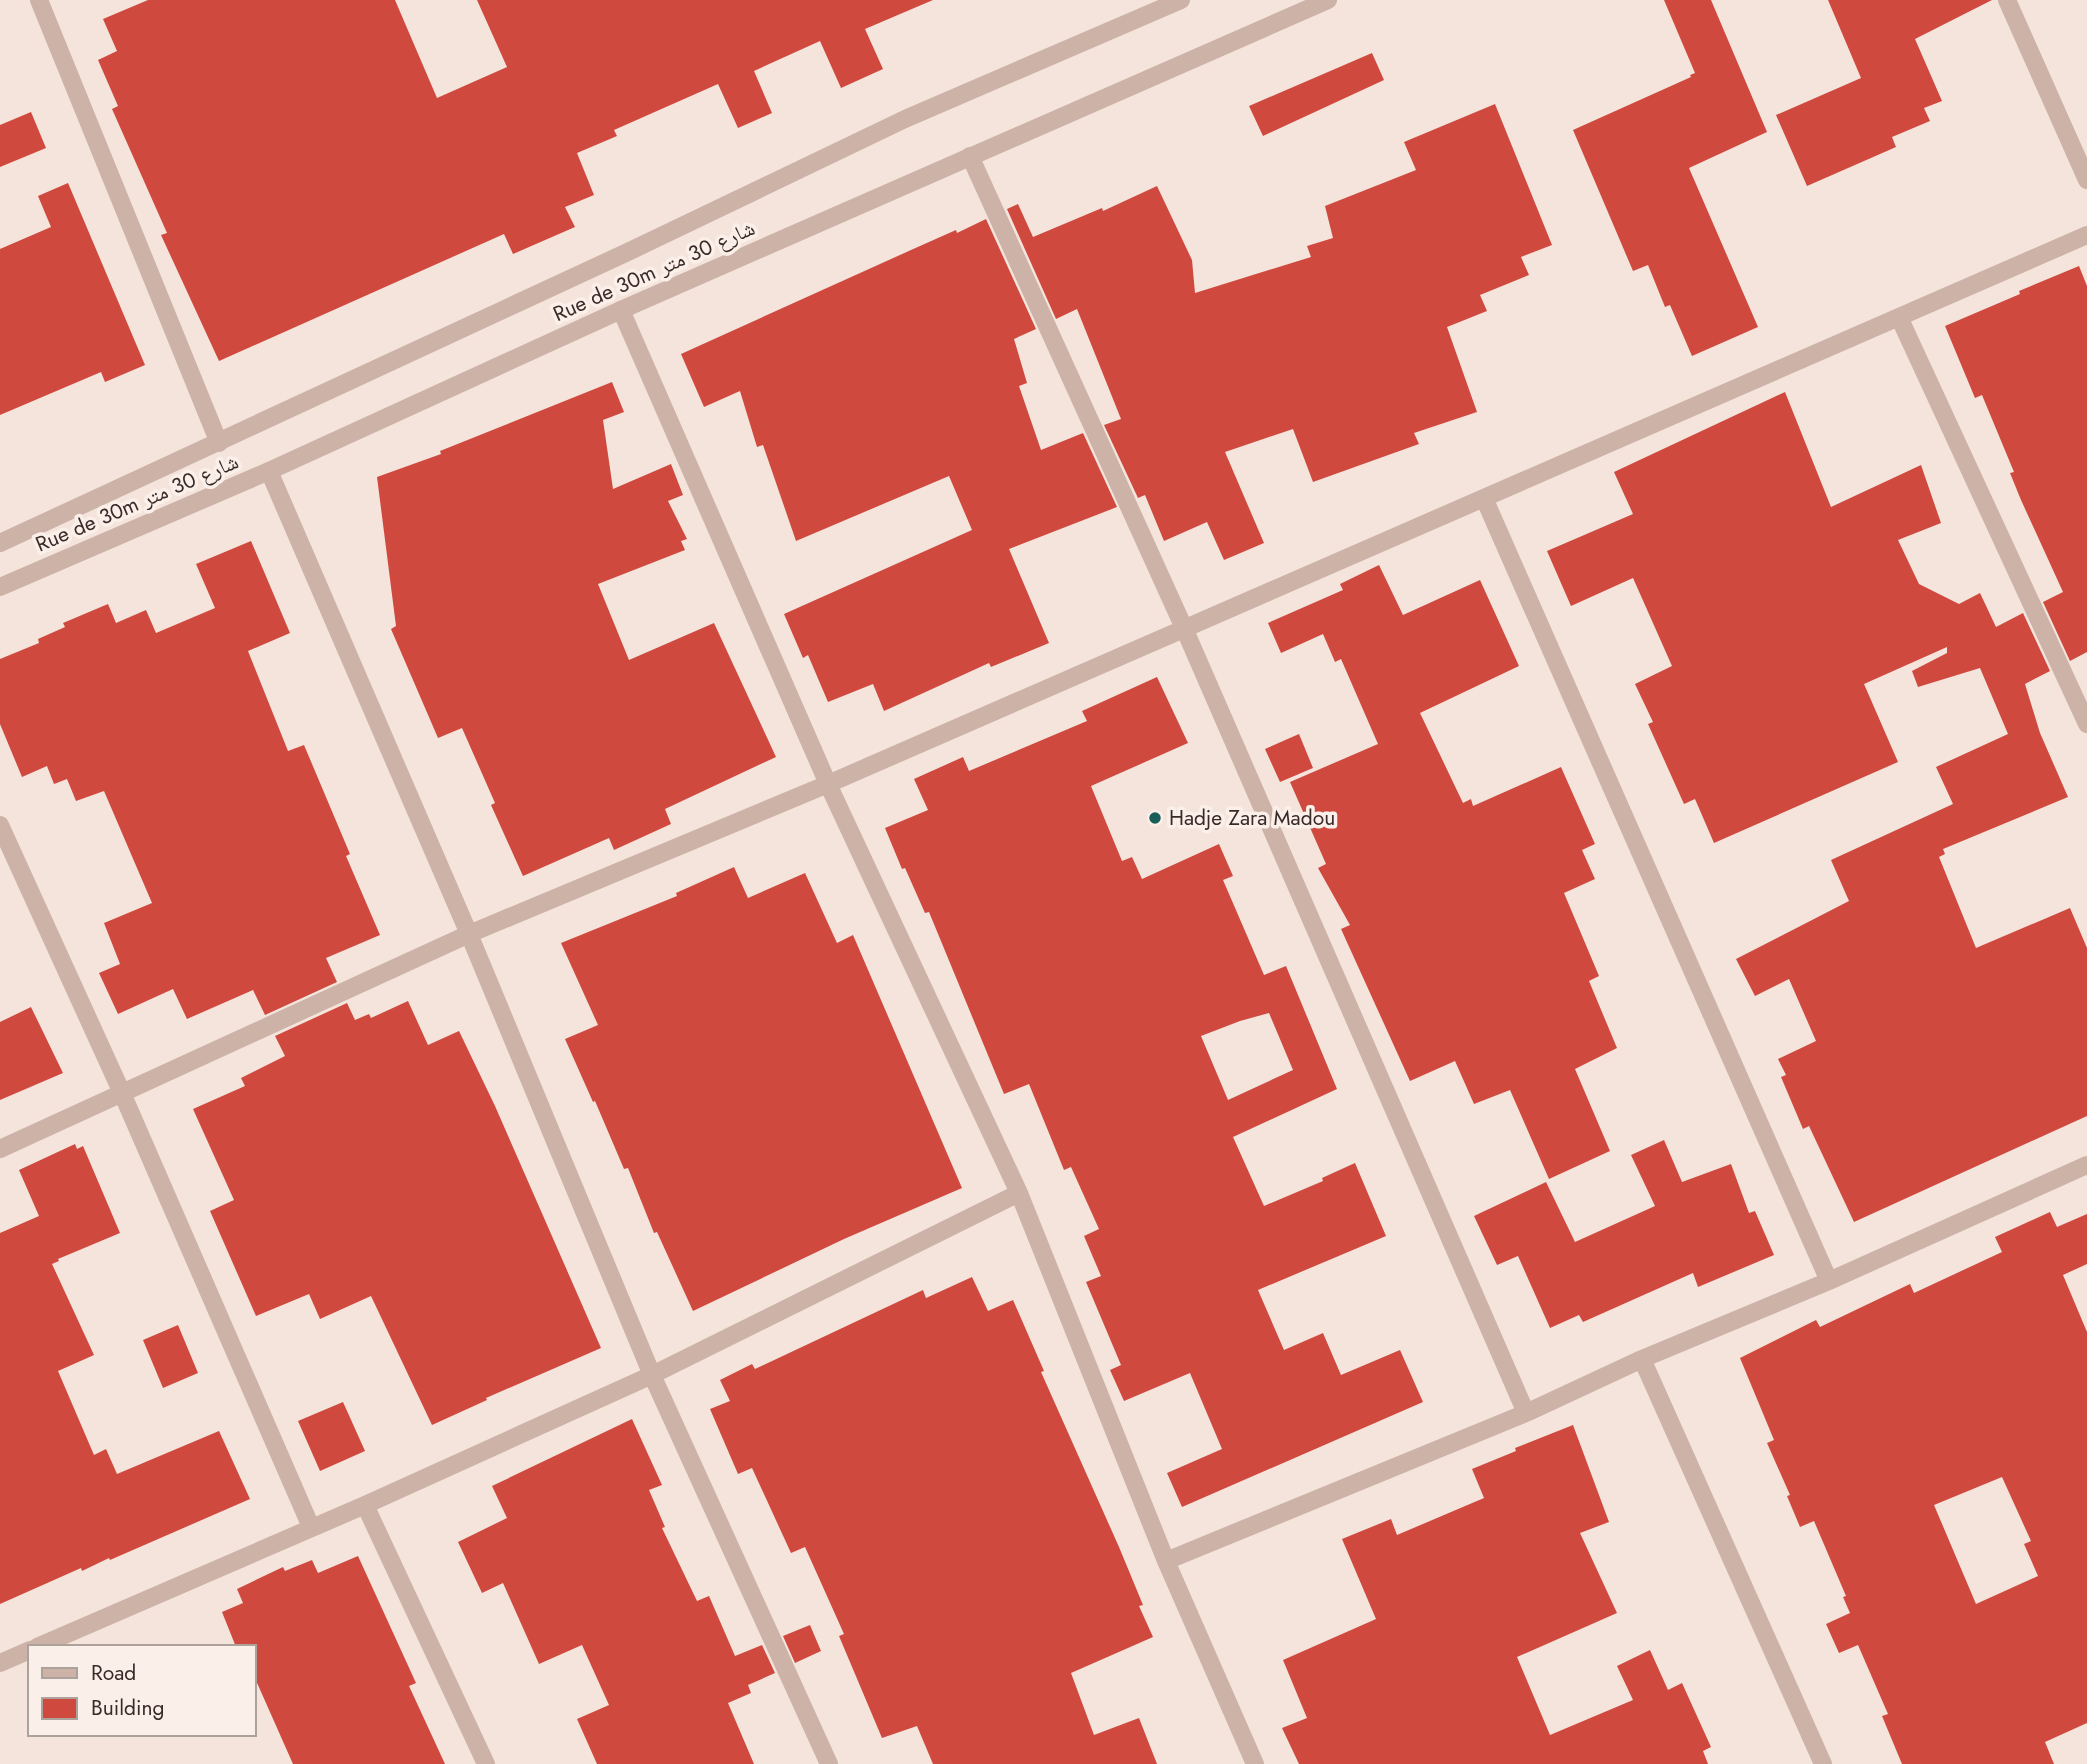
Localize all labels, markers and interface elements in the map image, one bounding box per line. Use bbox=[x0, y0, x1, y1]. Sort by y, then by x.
street label: Rue de 30m شارع 30 متر bbox=[548, 213, 760, 329]
street label: Rue de 30m شارع 30 متر bbox=[31, 447, 243, 559]
place label: Hadje Zara Madou bbox=[1169, 803, 1335, 833]
marker: Hadje Zara Madou bbox=[1147, 810, 1163, 826]
legend bbox=[28, 1645, 256, 1736]
text: Road bbox=[91, 1658, 136, 1688]
text: Building bbox=[91, 1693, 164, 1723]

